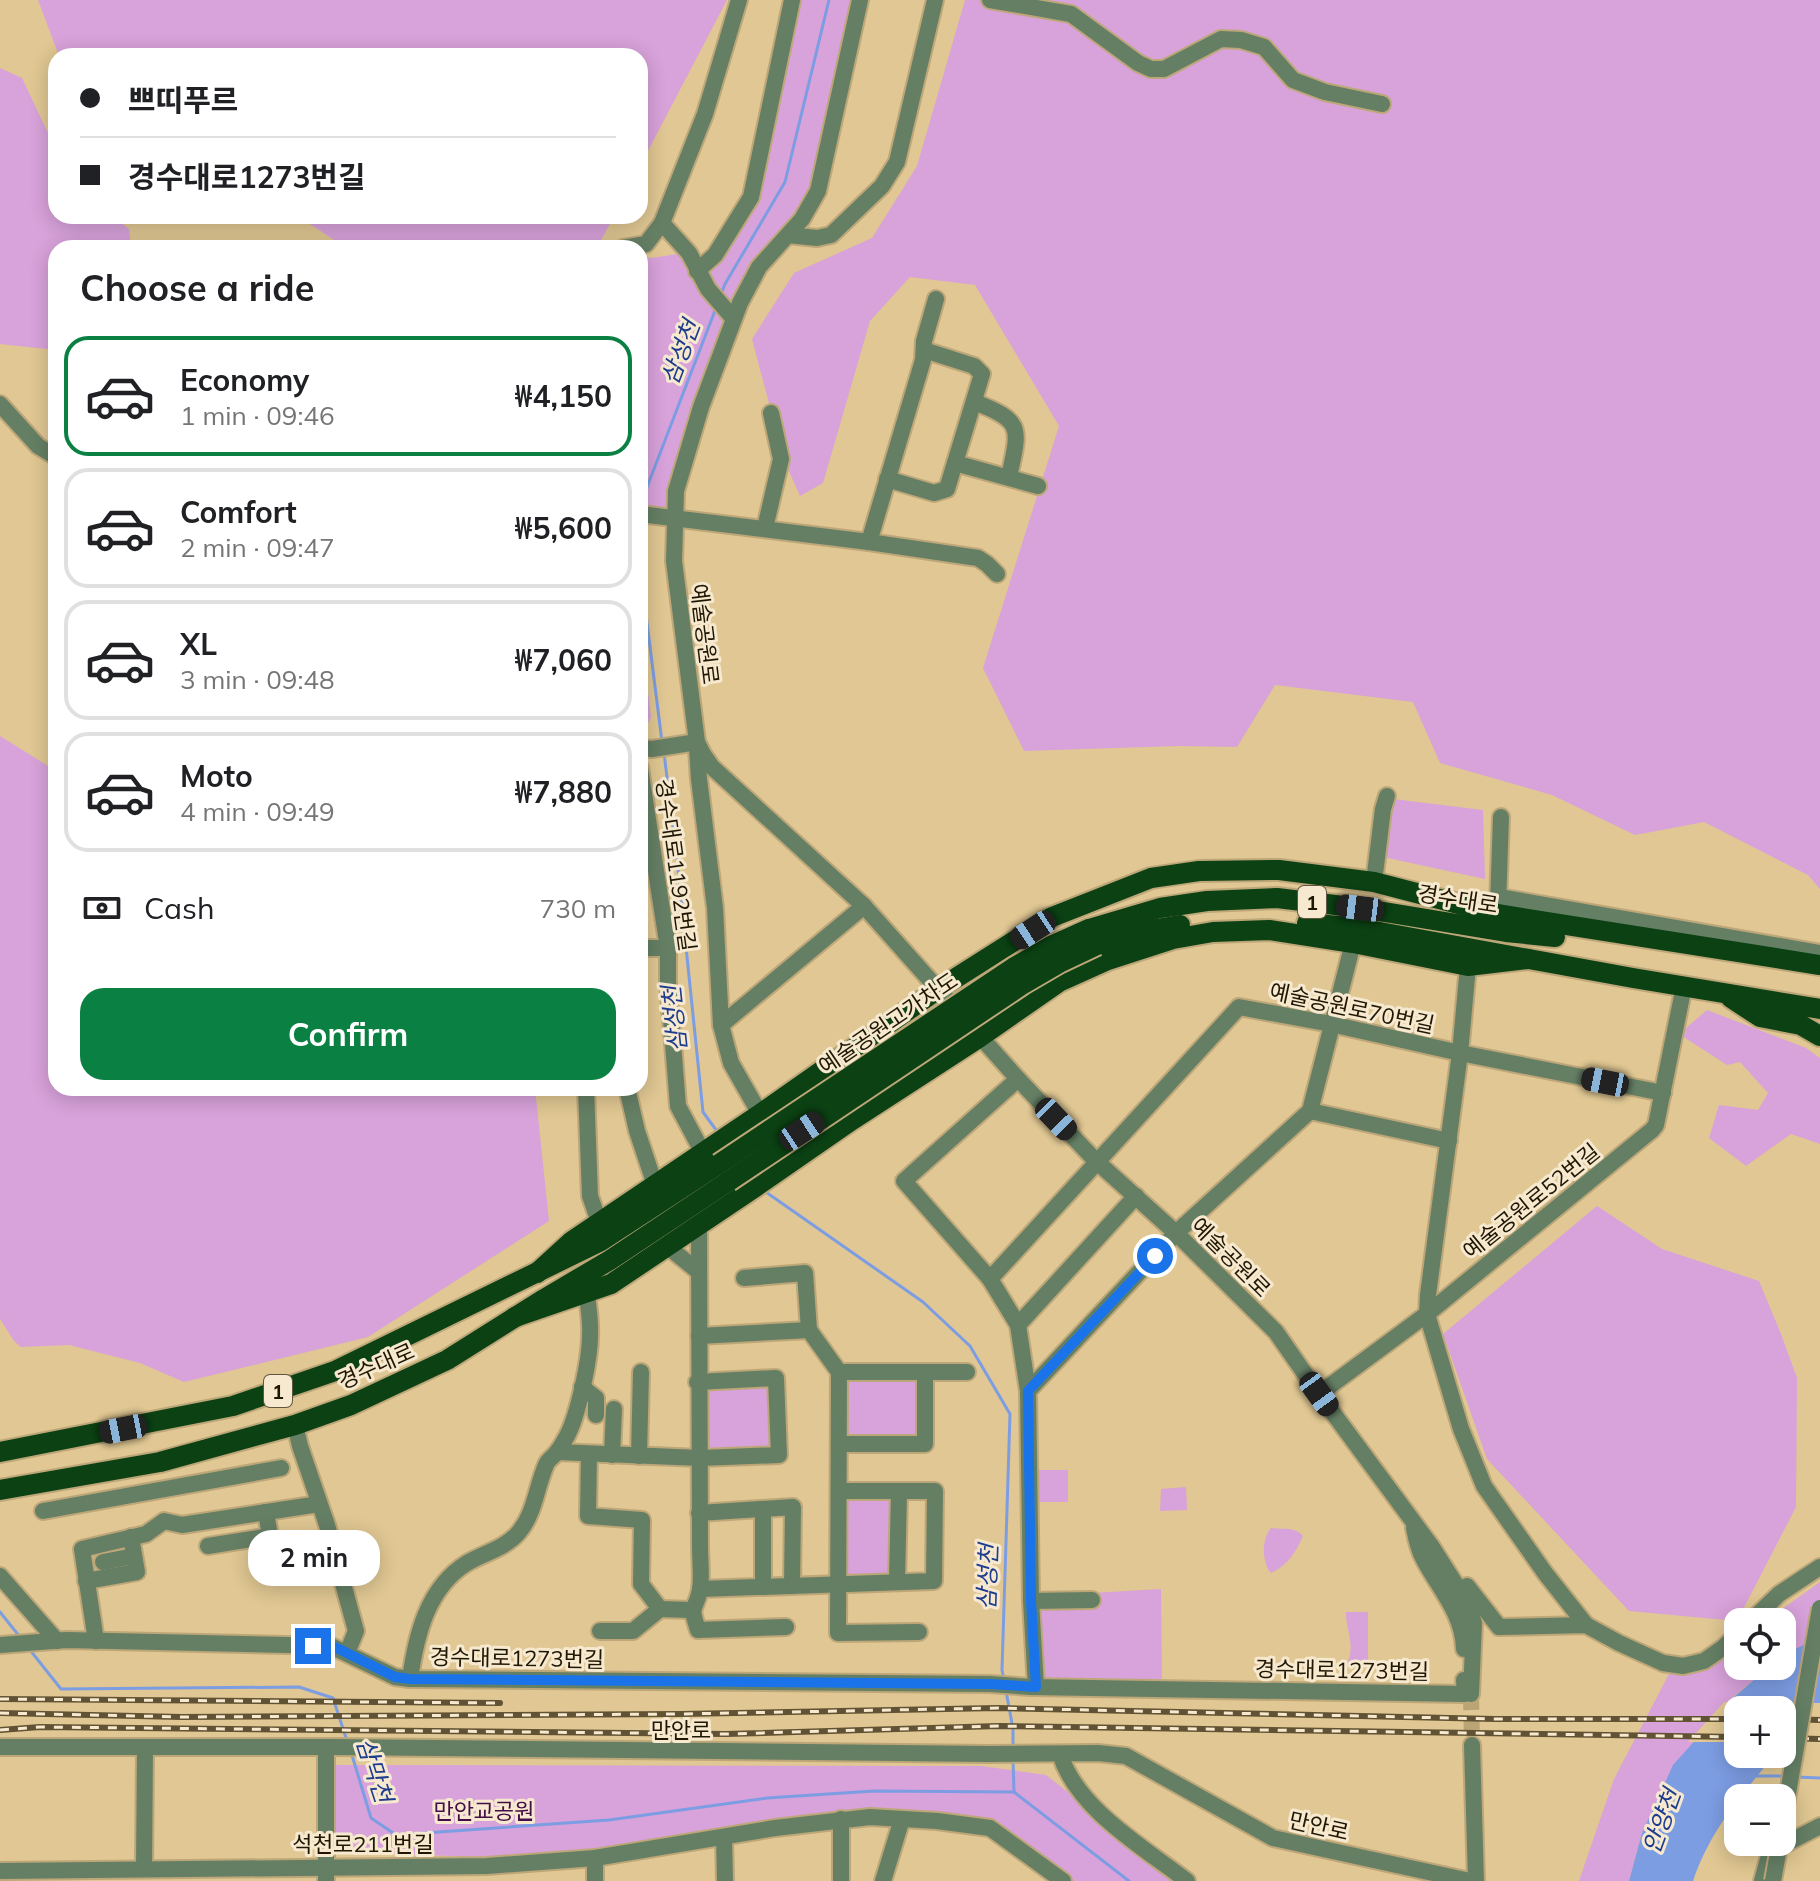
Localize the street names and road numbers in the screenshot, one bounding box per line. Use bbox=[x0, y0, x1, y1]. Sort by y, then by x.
street label: 예술공원로 bbox=[685, 582, 725, 686]
street label: 경수대로1192번길 bbox=[650, 777, 702, 953]
street label: 경수대로 bbox=[1416, 879, 1500, 919]
road number: 1 bbox=[1298, 886, 1326, 918]
street label: 예술공원고가차도 bbox=[813, 966, 963, 1080]
street label: 예술공원로70번길 bbox=[1267, 977, 1437, 1039]
street label: 예술공원로52번길 bbox=[1457, 1137, 1605, 1265]
street label: 예술공원로 bbox=[1185, 1211, 1277, 1303]
street label: 경수대로 bbox=[333, 1337, 419, 1395]
road number: 1 bbox=[264, 1375, 292, 1407]
street label: 경수대로1273번길 bbox=[430, 1642, 604, 1674]
street label: 경수대로1273번길 bbox=[1255, 1654, 1429, 1686]
street label: 만안로 bbox=[651, 1716, 711, 1744]
street label: 만안로 bbox=[1286, 1806, 1352, 1846]
street label: 석천로211번길 bbox=[293, 1830, 433, 1858]

